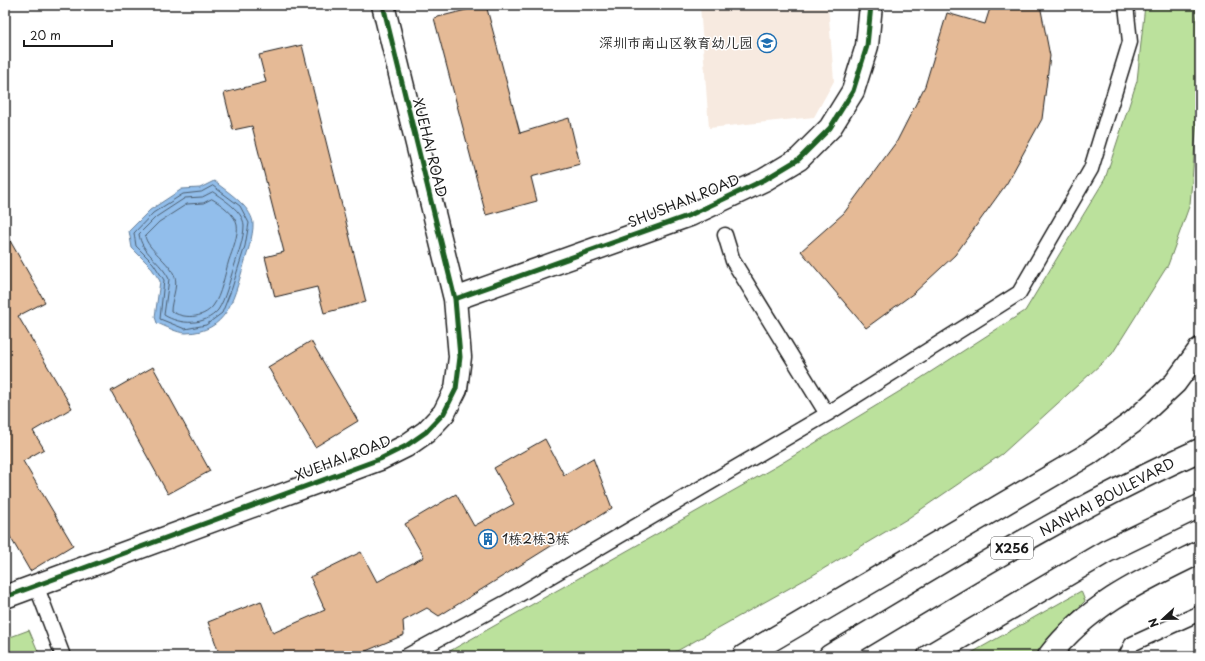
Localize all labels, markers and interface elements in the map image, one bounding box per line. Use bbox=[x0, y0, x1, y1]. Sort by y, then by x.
scale bar bbox=[24, 22, 112, 48]
text: 20 m bbox=[30, 26, 61, 44]
place label: 深圳市南山区教育幼儿园 bbox=[599, 32, 753, 53]
school or university icon: 深圳市南山区教育幼儿园 bbox=[756, 32, 778, 54]
street label: XUEHAI ROAD bbox=[408, 96, 453, 200]
street label: SHUSHAN ROAD bbox=[625, 169, 743, 233]
street label: XUEHAI ROAD bbox=[292, 430, 394, 486]
street label: NANHAI BOULEVARD bbox=[1035, 452, 1178, 541]
building icon: 1栋2栋3栋 bbox=[477, 528, 499, 550]
place label: 1栋2栋3栋 bbox=[502, 528, 569, 549]
road number: X256 bbox=[991, 537, 1033, 559]
north arrow bbox=[1143, 599, 1183, 639]
text: N bbox=[1144, 615, 1163, 630]

